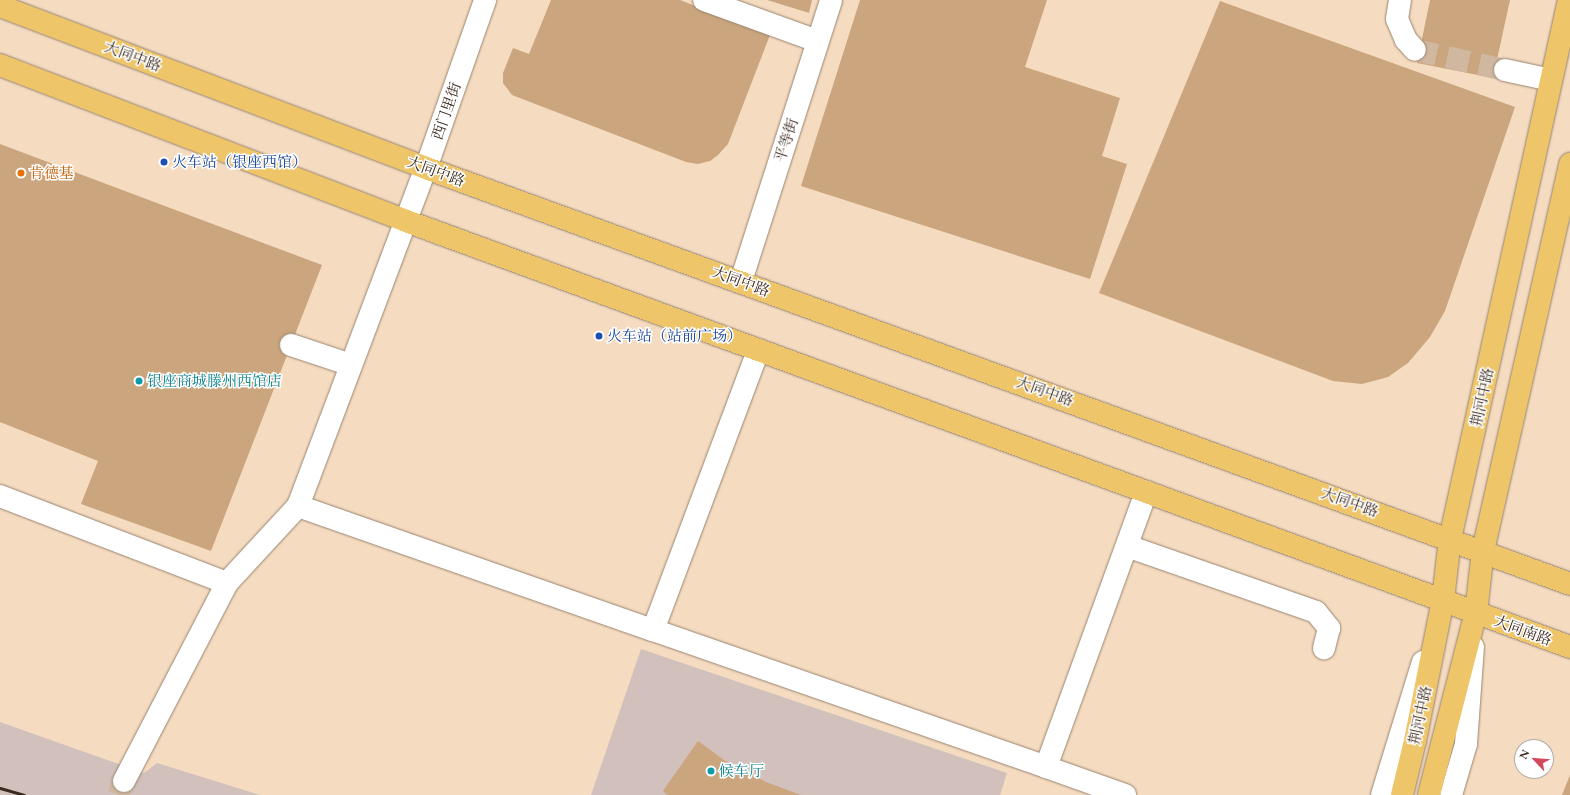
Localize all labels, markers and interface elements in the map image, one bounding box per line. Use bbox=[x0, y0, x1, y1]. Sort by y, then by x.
street label: 大同中路 bbox=[102, 37, 164, 75]
street label: 西门里街 bbox=[428, 80, 464, 142]
street label: 平等街 bbox=[770, 116, 802, 164]
street label: 大同中路 bbox=[405, 152, 467, 190]
place label: 火车站（银座西馆） bbox=[172, 153, 307, 171]
marker: 火车站（银座西馆） bbox=[159, 157, 169, 167]
place label: 肯德基 bbox=[29, 164, 74, 182]
marker: 肯德基 bbox=[16, 168, 26, 178]
street label: 大同中路 bbox=[710, 262, 772, 300]
place label: 火车站（站前广场） bbox=[607, 327, 742, 345]
marker: 火车站（站前广场） bbox=[594, 331, 604, 341]
street label: 荆河中路 bbox=[1467, 366, 1497, 428]
place label: 银座商城滕州西馆店 bbox=[147, 372, 282, 390]
street label: 大同中路 bbox=[1014, 372, 1076, 410]
marker: 银座商城滕州西馆店 bbox=[134, 376, 144, 386]
street label: 大同中路 bbox=[1319, 483, 1381, 521]
street label: 大同南路 bbox=[1492, 611, 1554, 649]
street label: 荆河中路 bbox=[1405, 684, 1435, 746]
north arrow bbox=[1514, 739, 1554, 779]
text: N bbox=[1516, 747, 1532, 761]
place label: 候车厅 bbox=[719, 762, 764, 780]
marker: 候车厅 bbox=[706, 766, 716, 776]

